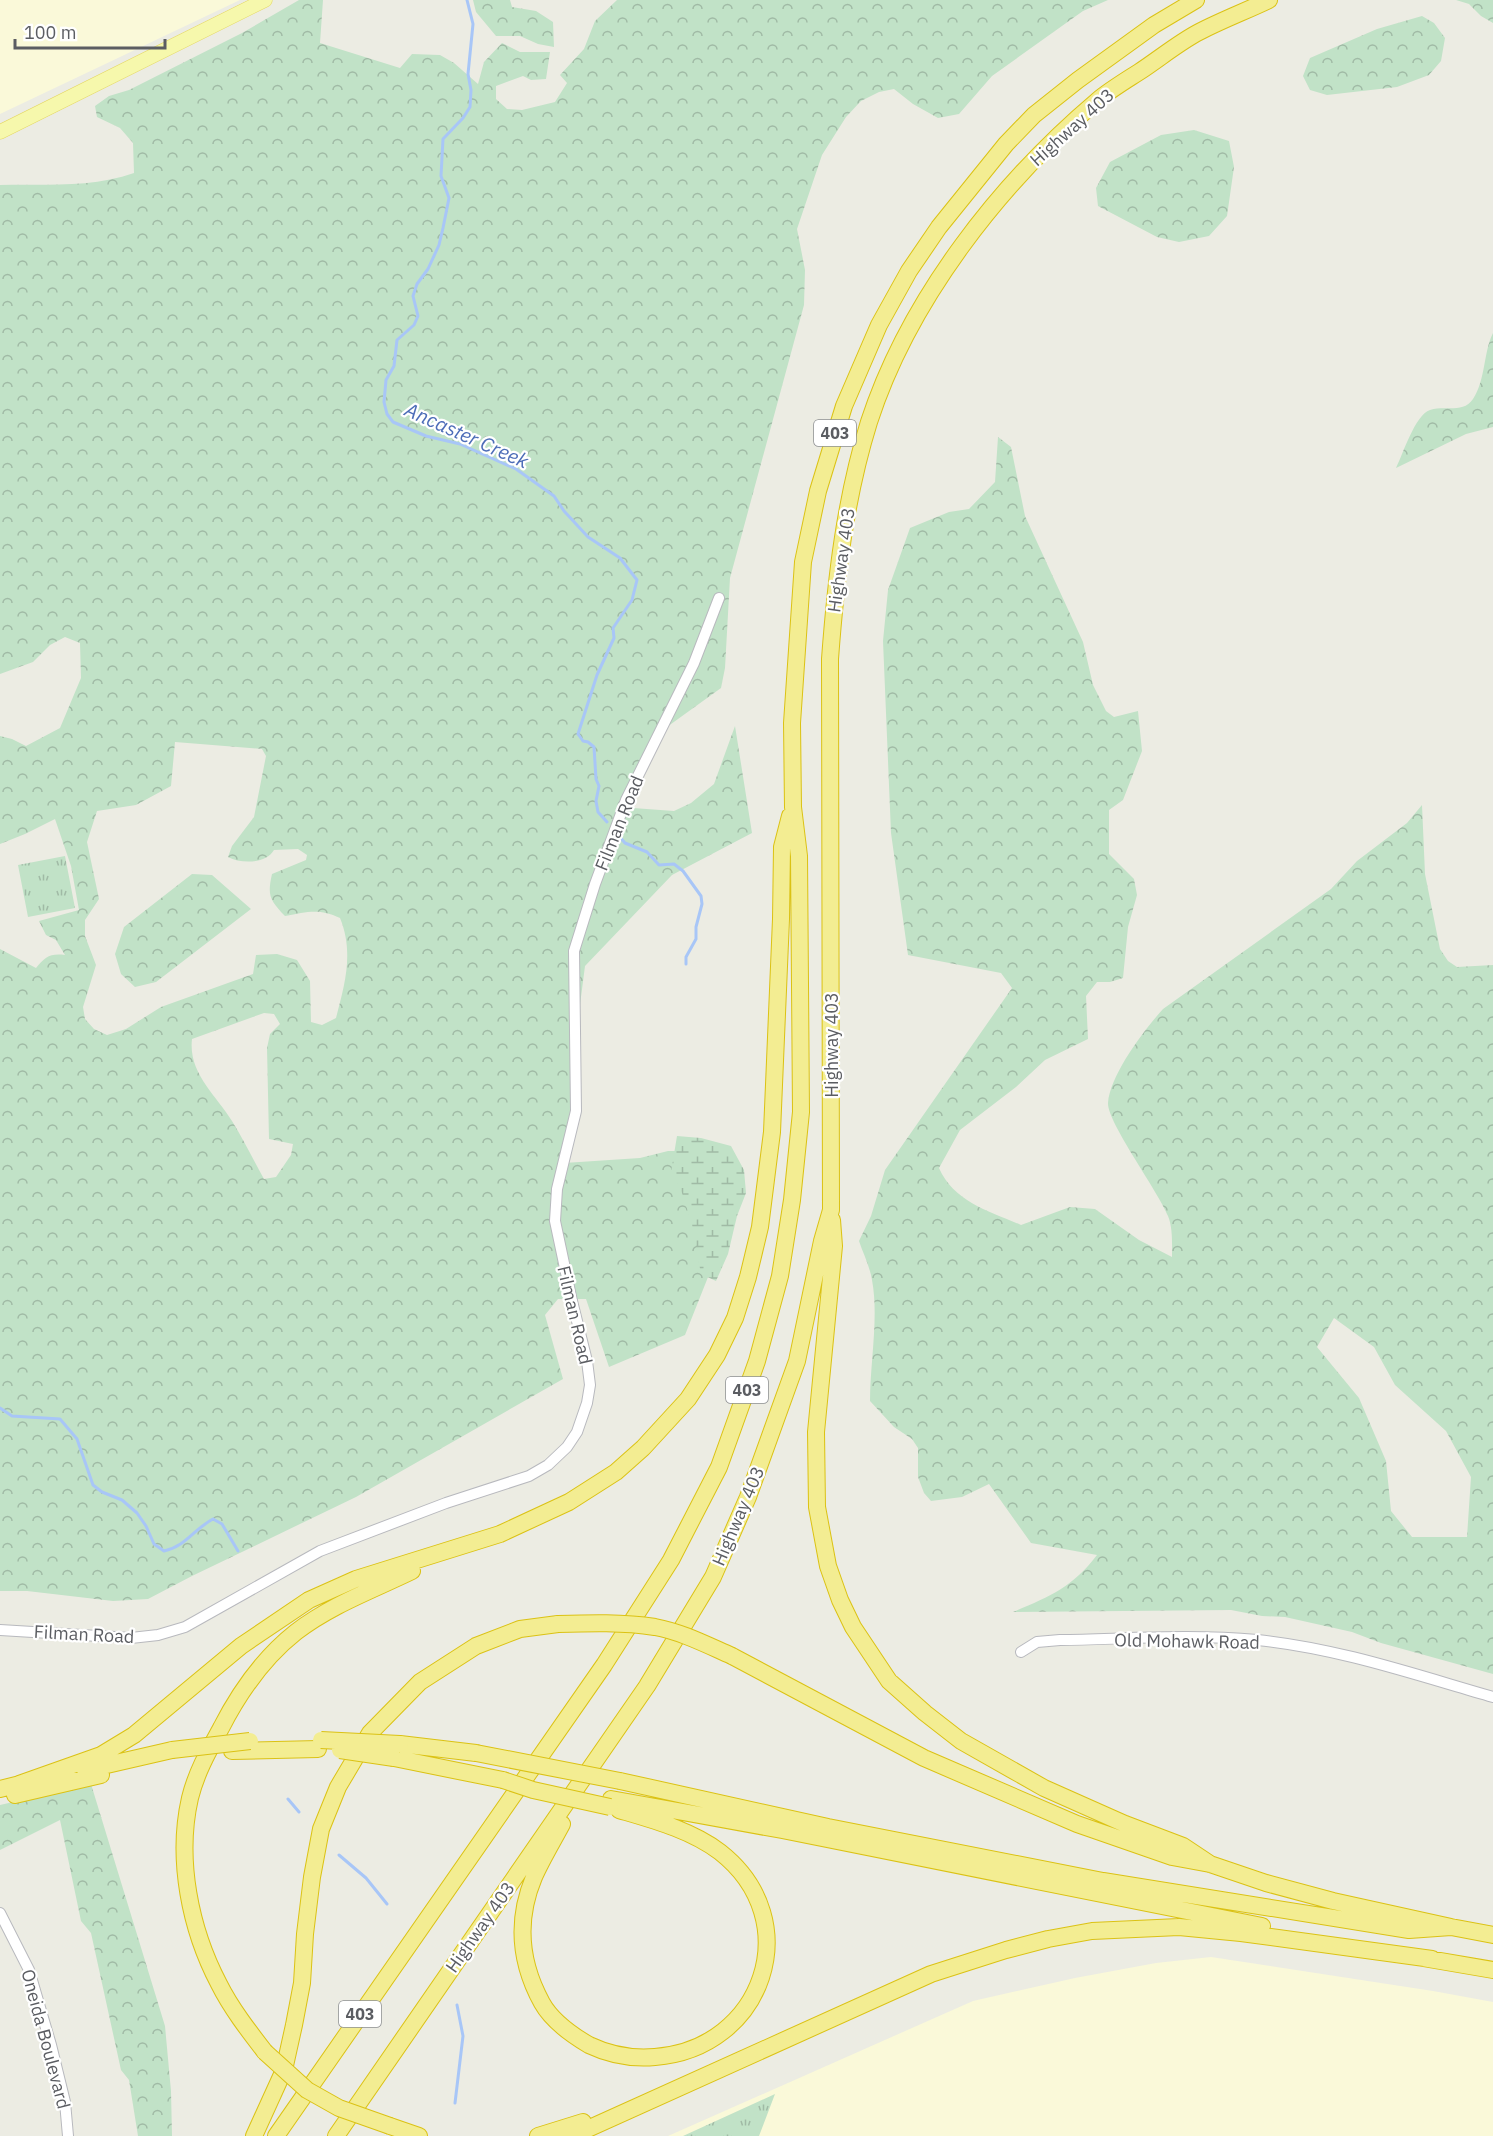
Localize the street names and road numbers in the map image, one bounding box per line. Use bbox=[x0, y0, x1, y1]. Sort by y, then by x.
street label: Highway 403 bbox=[1025, 83, 1119, 171]
road number: 403 bbox=[814, 420, 856, 446]
street label: Highway 403 bbox=[822, 506, 860, 614]
street label: Filman Road bbox=[589, 772, 649, 874]
street label: Highway 403 bbox=[820, 992, 843, 1098]
street label: Filman Road bbox=[552, 1263, 598, 1367]
road number: 403 bbox=[726, 1377, 768, 1403]
street label: Highway 403 bbox=[707, 1463, 769, 1569]
street label: Filman Road bbox=[33, 1620, 135, 1648]
street label: Old Mohawk Road bbox=[1114, 1628, 1260, 1654]
street label: Highway 403 bbox=[440, 1877, 520, 1977]
street label: Oneida Boulevard bbox=[16, 1967, 76, 2111]
road number: 403 bbox=[339, 2001, 381, 2027]

